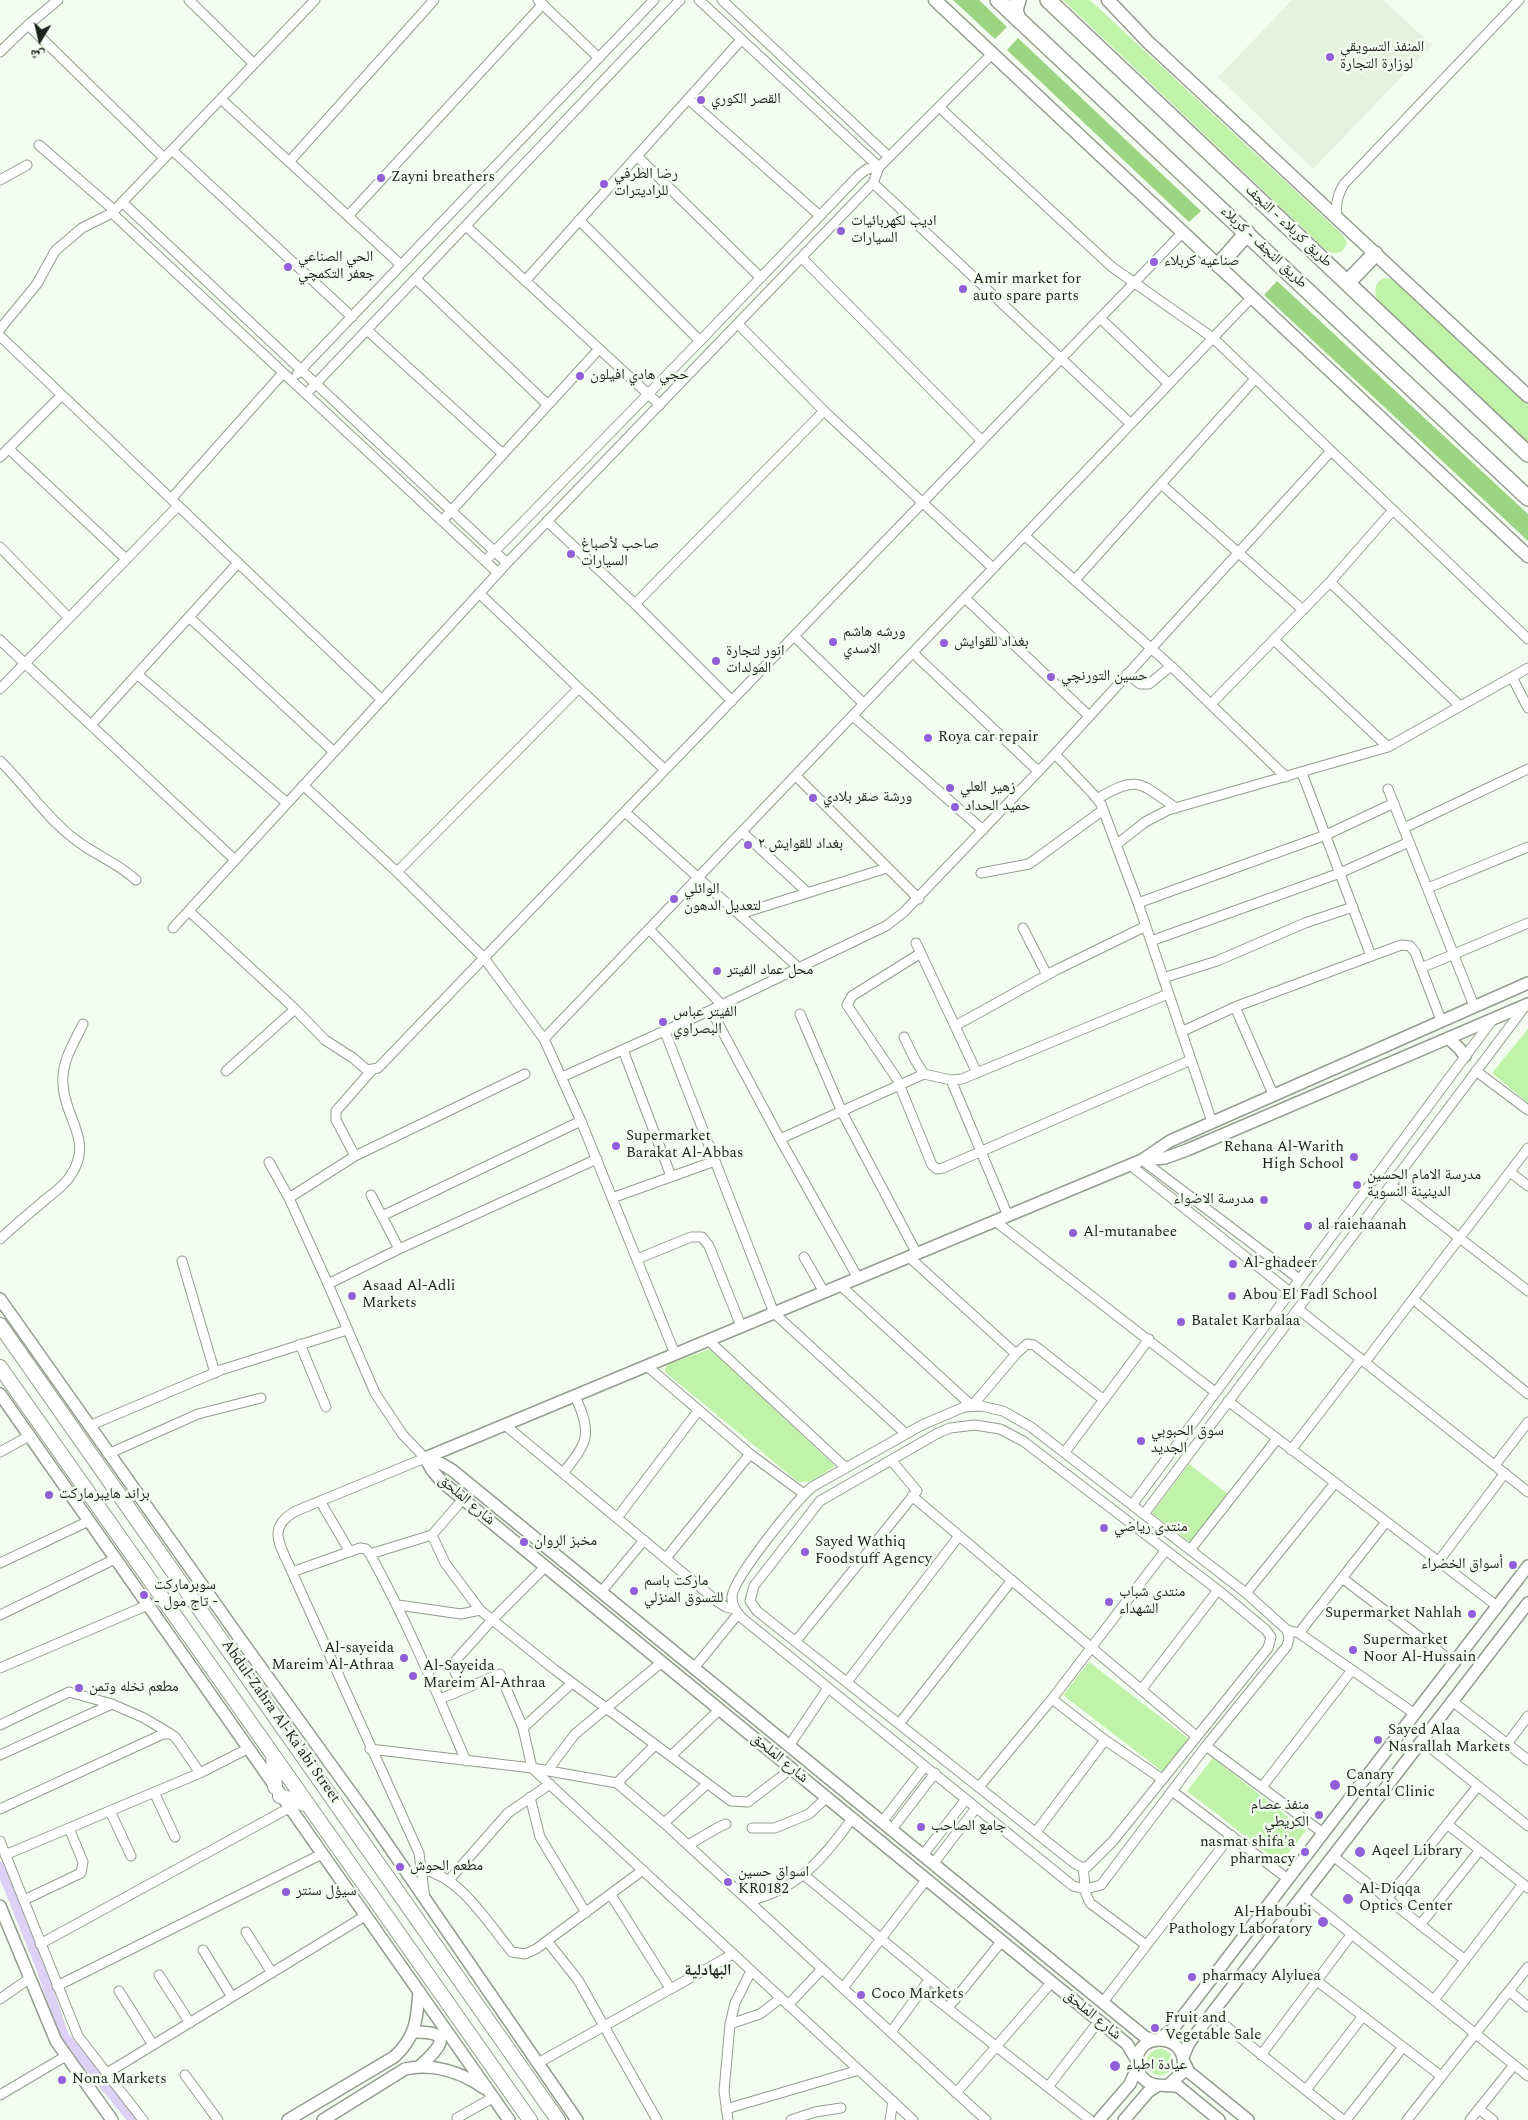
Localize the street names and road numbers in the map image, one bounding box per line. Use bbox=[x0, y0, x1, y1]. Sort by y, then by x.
street label: طريق كربلاء - النجف bbox=[1241, 182, 1335, 272]
street label: طريق النجف - كربلاء bbox=[1216, 203, 1310, 293]
street label: شارع الملحق bbox=[434, 1472, 498, 1530]
street label: Abdul-Zahra Al-Ka'abi Street bbox=[217, 1637, 343, 1807]
street label: شارع الملحق bbox=[747, 1730, 811, 1788]
street label: شارع الملحق bbox=[1060, 1987, 1124, 2045]

